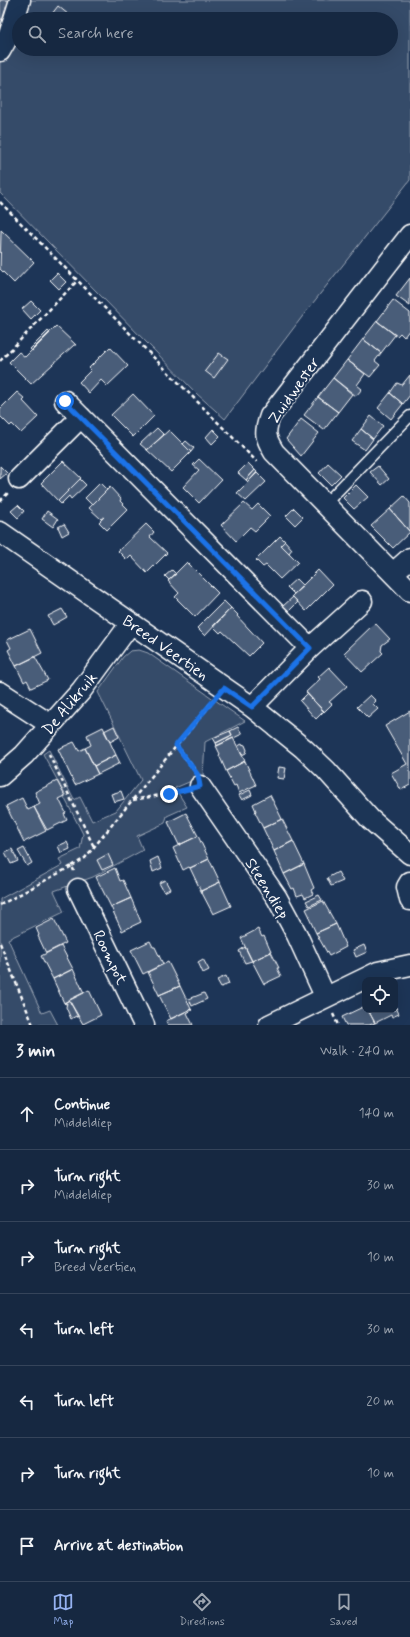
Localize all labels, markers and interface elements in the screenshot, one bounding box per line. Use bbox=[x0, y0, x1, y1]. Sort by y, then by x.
search box bbox=[12, 12, 398, 56]
icon: search bbox=[26, 23, 48, 45]
text: Search here bbox=[58, 24, 134, 44]
street label: Zuidwester bbox=[263, 353, 325, 429]
route start bbox=[56, 392, 74, 410]
street label: Breed Veertien bbox=[118, 611, 213, 686]
street label: De Alikruik bbox=[38, 668, 103, 740]
route end bbox=[160, 785, 178, 803]
street label: Steendiep bbox=[240, 854, 294, 923]
street label: Roompot bbox=[87, 927, 132, 989]
map controls bbox=[362, 977, 398, 1013]
button: locate bbox=[362, 977, 398, 1013]
text: 3 min bbox=[16, 1040, 55, 1062]
text: Walk · 240 m bbox=[320, 1043, 394, 1060]
text: Continue bbox=[54, 1095, 110, 1115]
icon: ahead bbox=[16, 1103, 38, 1125]
text: 140 m bbox=[359, 1105, 394, 1122]
text: Middeldiep bbox=[54, 1115, 112, 1132]
text: Turn right bbox=[54, 1167, 121, 1187]
icon: right bbox=[16, 1175, 38, 1197]
text: 30 m bbox=[367, 1177, 394, 1194]
text: Middeldiep bbox=[54, 1187, 112, 1204]
text: Turn right bbox=[54, 1239, 121, 1259]
icon: right bbox=[16, 1247, 38, 1269]
text: 10 m bbox=[367, 1249, 394, 1266]
text: Breed Veertien bbox=[54, 1259, 136, 1276]
icon: left bbox=[16, 1319, 38, 1341]
text: Turn left bbox=[54, 1320, 114, 1340]
text: 30 m bbox=[367, 1321, 394, 1338]
icon: left bbox=[16, 1391, 38, 1413]
text: Turn left bbox=[54, 1392, 114, 1412]
text: 20 m bbox=[366, 1393, 394, 1410]
icon: right bbox=[16, 1463, 38, 1485]
text: Turn right bbox=[54, 1464, 121, 1484]
text: 10 m bbox=[367, 1465, 394, 1482]
icon: arrive bbox=[16, 1535, 38, 1557]
text: Arrive at destination bbox=[54, 1536, 183, 1556]
tab: Map bbox=[52, 1591, 74, 1629]
tab: Directions bbox=[179, 1591, 225, 1629]
tab: Saved bbox=[330, 1591, 357, 1629]

